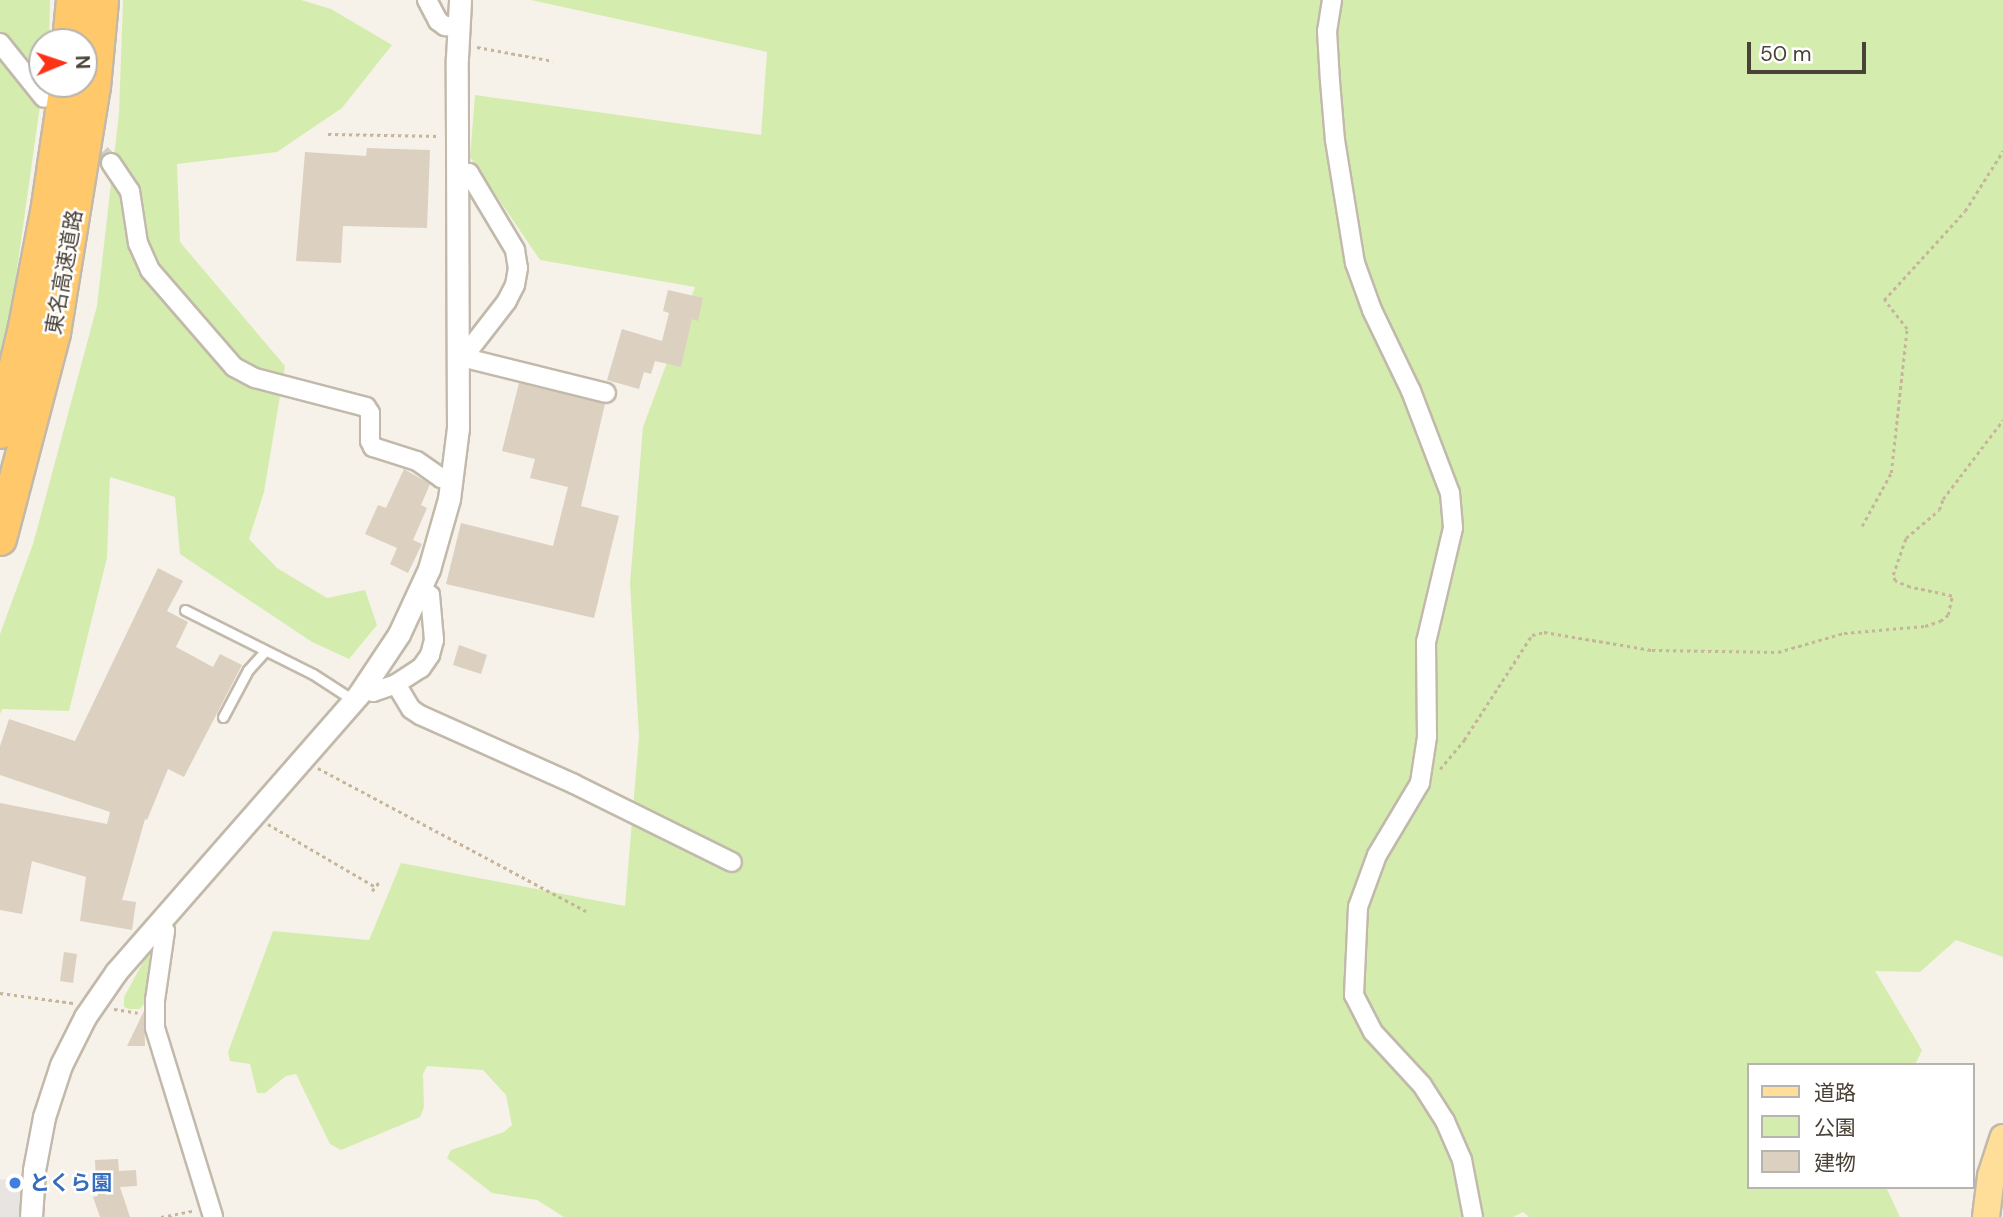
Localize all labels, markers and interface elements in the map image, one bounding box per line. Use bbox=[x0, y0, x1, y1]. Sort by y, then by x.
north arrow bbox=[28, 28, 98, 98]
scale bar bbox=[1751, 28, 1870, 72]
text: 50 m bbox=[1760, 40, 1811, 68]
text: N bbox=[70, 55, 95, 70]
street label: 東名高速道路 bbox=[41, 208, 87, 336]
legend bbox=[1748, 1063, 1975, 1189]
text: 道路 bbox=[1814, 1079, 1856, 1107]
text: 公園 bbox=[1814, 1114, 1856, 1142]
text: 建物 bbox=[1814, 1149, 1856, 1177]
place label: とくら園 bbox=[29, 1170, 113, 1196]
marker: とくら園 bbox=[7, 1175, 23, 1191]

